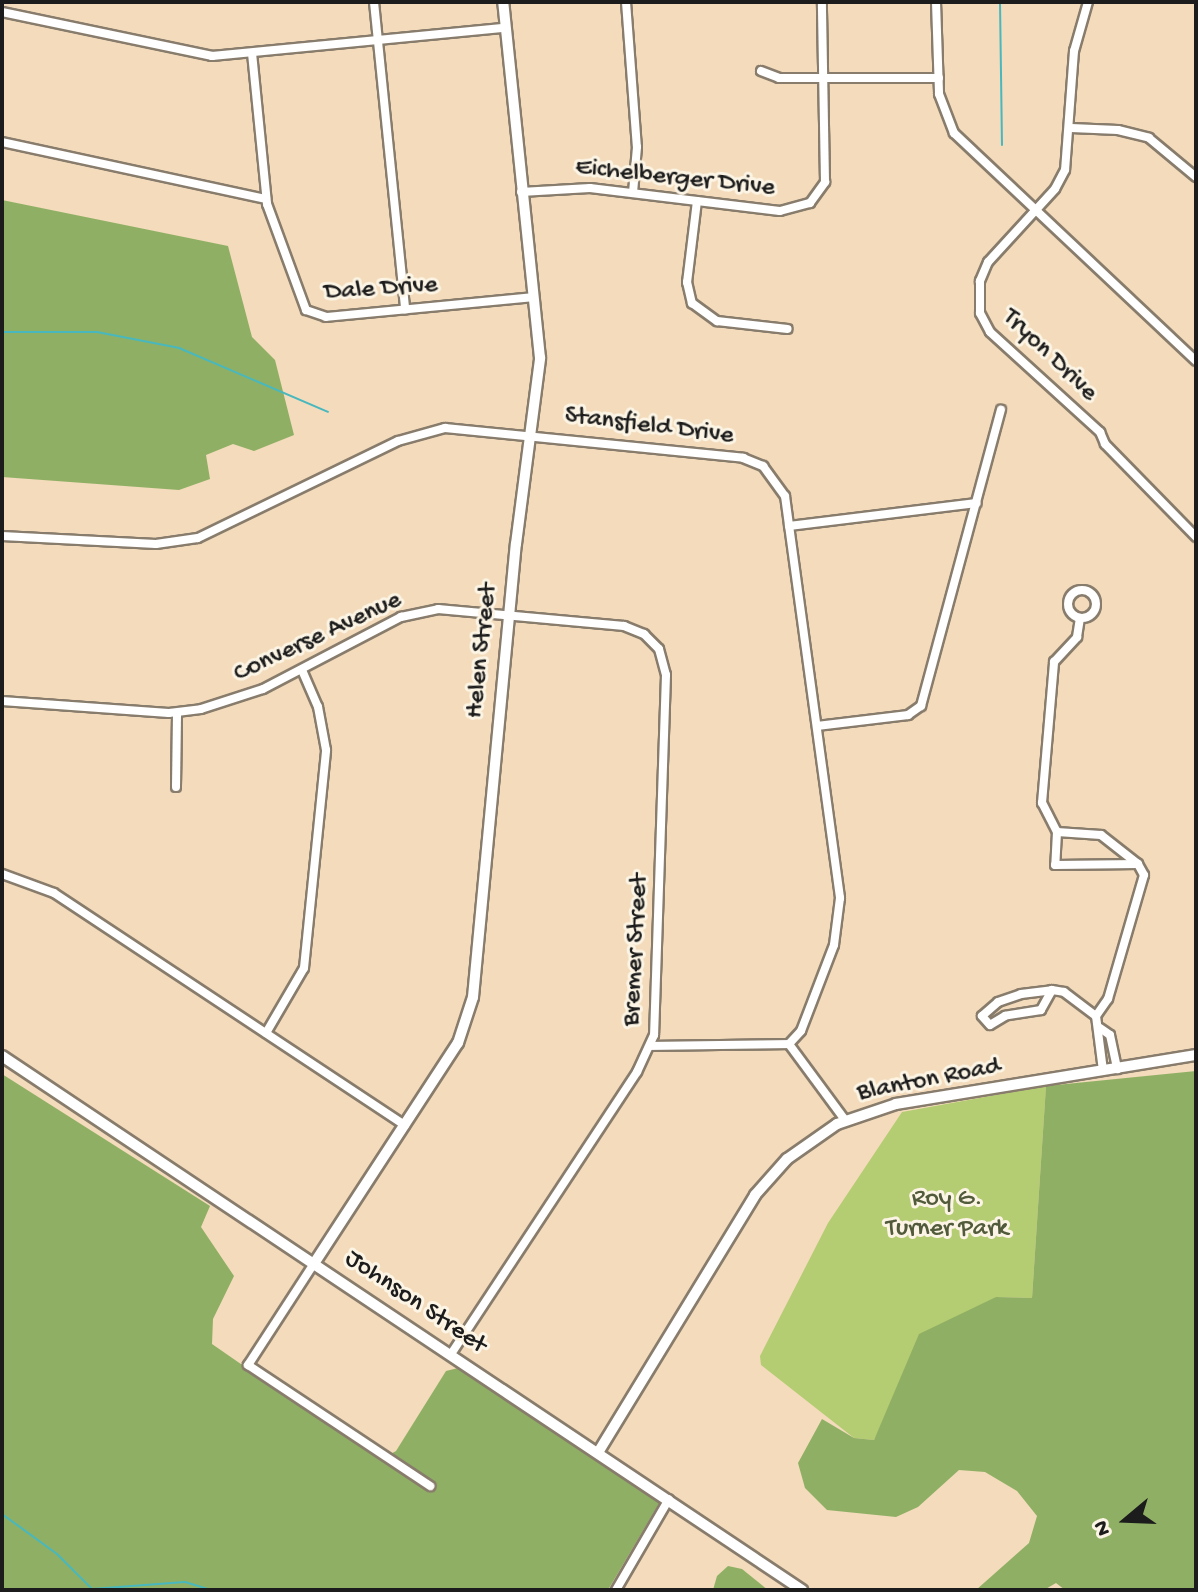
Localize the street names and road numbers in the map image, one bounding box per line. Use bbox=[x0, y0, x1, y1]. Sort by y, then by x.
street label: Eichelberger Drive bbox=[574, 153, 776, 205]
street label: Dale Drive bbox=[323, 270, 439, 310]
street label: Tryon Drive bbox=[995, 303, 1103, 409]
street label: Stansfield Drive bbox=[563, 401, 735, 453]
street label: Helen Street bbox=[460, 582, 506, 720]
street label: Converse Avenue bbox=[229, 586, 407, 690]
street label: Bremer Street bbox=[617, 873, 657, 1027]
street label: Blanton Road bbox=[855, 1052, 1003, 1110]
street label: Johnson Street bbox=[338, 1244, 492, 1362]

